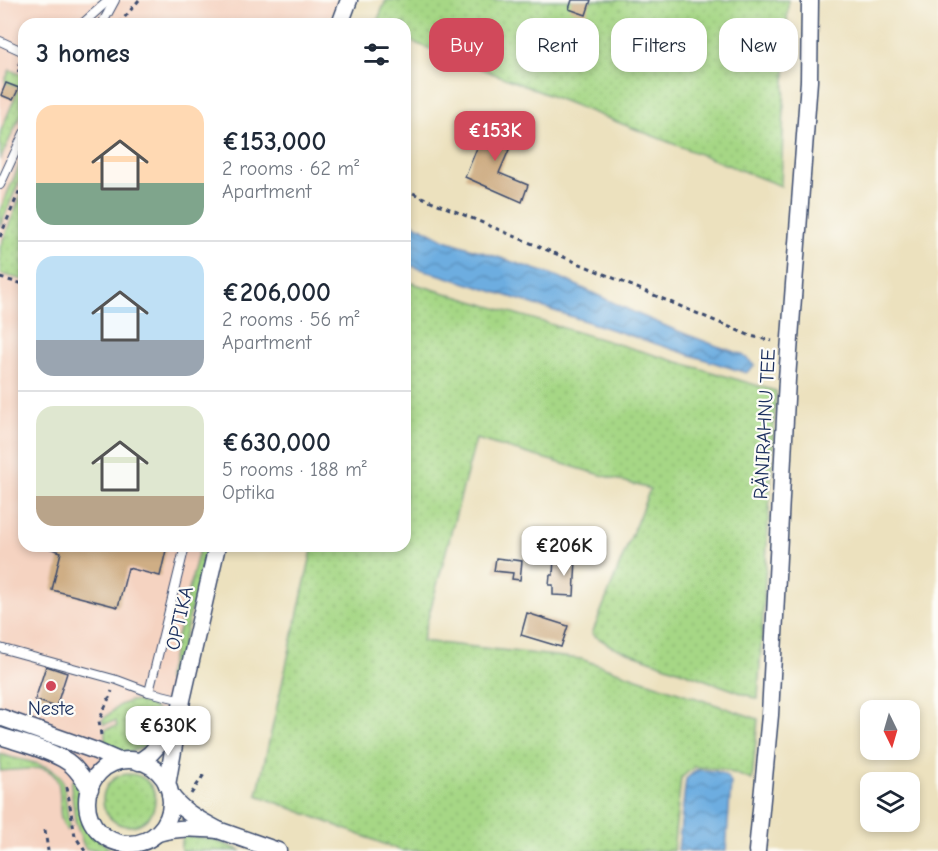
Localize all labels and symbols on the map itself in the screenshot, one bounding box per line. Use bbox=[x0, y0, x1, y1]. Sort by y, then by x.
pin: €153K bbox=[453, 111, 537, 162]
street label: RÄNIRAHNU TEE bbox=[749, 348, 780, 500]
pin: €206K bbox=[522, 526, 606, 577]
street label: OPTIKA bbox=[161, 583, 198, 652]
marker: Neste bbox=[44, 679, 58, 693]
place label: Neste bbox=[28, 697, 74, 720]
north arrow bbox=[860, 700, 920, 760]
pin: €630K bbox=[126, 706, 210, 757]

